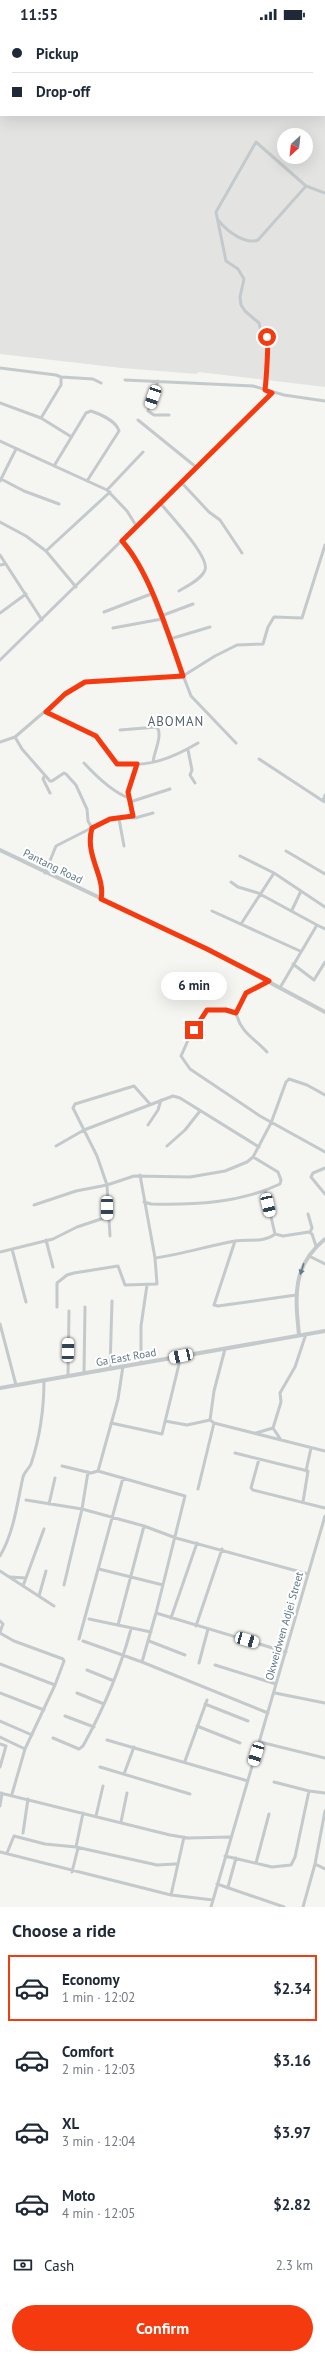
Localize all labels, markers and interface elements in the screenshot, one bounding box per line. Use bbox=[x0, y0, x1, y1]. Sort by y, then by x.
text: 11:55 bbox=[20, 5, 58, 24]
text: Pickup bbox=[36, 44, 79, 63]
text: Drop-off bbox=[36, 82, 90, 101]
north arrow bbox=[277, 128, 313, 164]
map controls bbox=[277, 128, 313, 164]
route start bbox=[258, 328, 276, 346]
car bbox=[143, 384, 163, 410]
district label: ABOMAN bbox=[148, 713, 204, 730]
street label: Pantang Road bbox=[21, 846, 85, 886]
callout: 6 min bbox=[161, 972, 227, 1000]
text: 6 min bbox=[178, 977, 210, 994]
route end bbox=[185, 1021, 203, 1039]
car bbox=[259, 1192, 277, 1218]
car bbox=[101, 1196, 113, 1220]
one-way arrow bbox=[299, 1263, 305, 1275]
car bbox=[62, 1338, 74, 1362]
street label: Ga East Road bbox=[95, 1345, 157, 1369]
car bbox=[168, 1348, 194, 1364]
street label: Okweidwen Adjei Street bbox=[262, 1570, 306, 1682]
car bbox=[234, 1631, 260, 1649]
car bbox=[247, 1741, 265, 1767]
text: Choose a ride bbox=[12, 1919, 116, 1942]
icon: car bbox=[14, 1970, 50, 2006]
text: Economy bbox=[62, 1970, 120, 1989]
text: $2.34 bbox=[273, 1979, 311, 1998]
text: 1 min · 12:02 bbox=[62, 1989, 135, 2006]
icon: car bbox=[14, 2042, 50, 2078]
text: Comfort bbox=[62, 2042, 114, 2061]
text: $3.16 bbox=[273, 2051, 311, 2070]
text: 2 min · 12:03 bbox=[62, 2061, 135, 2078]
icon: car bbox=[14, 2114, 50, 2150]
text: XL bbox=[62, 2114, 79, 2133]
text: $3.97 bbox=[273, 2123, 311, 2142]
text: 3 min · 12:04 bbox=[62, 2133, 135, 2150]
icon: car bbox=[14, 2186, 50, 2222]
text: Moto bbox=[62, 2186, 95, 2205]
text: $2.82 bbox=[273, 2195, 311, 2214]
text: 4 min · 12:05 bbox=[62, 2205, 135, 2222]
icon: cash bbox=[12, 2254, 34, 2276]
text: Cash bbox=[44, 2256, 74, 2275]
text: 2.3 km bbox=[276, 2257, 313, 2274]
button: Confirm bbox=[12, 2305, 313, 2351]

